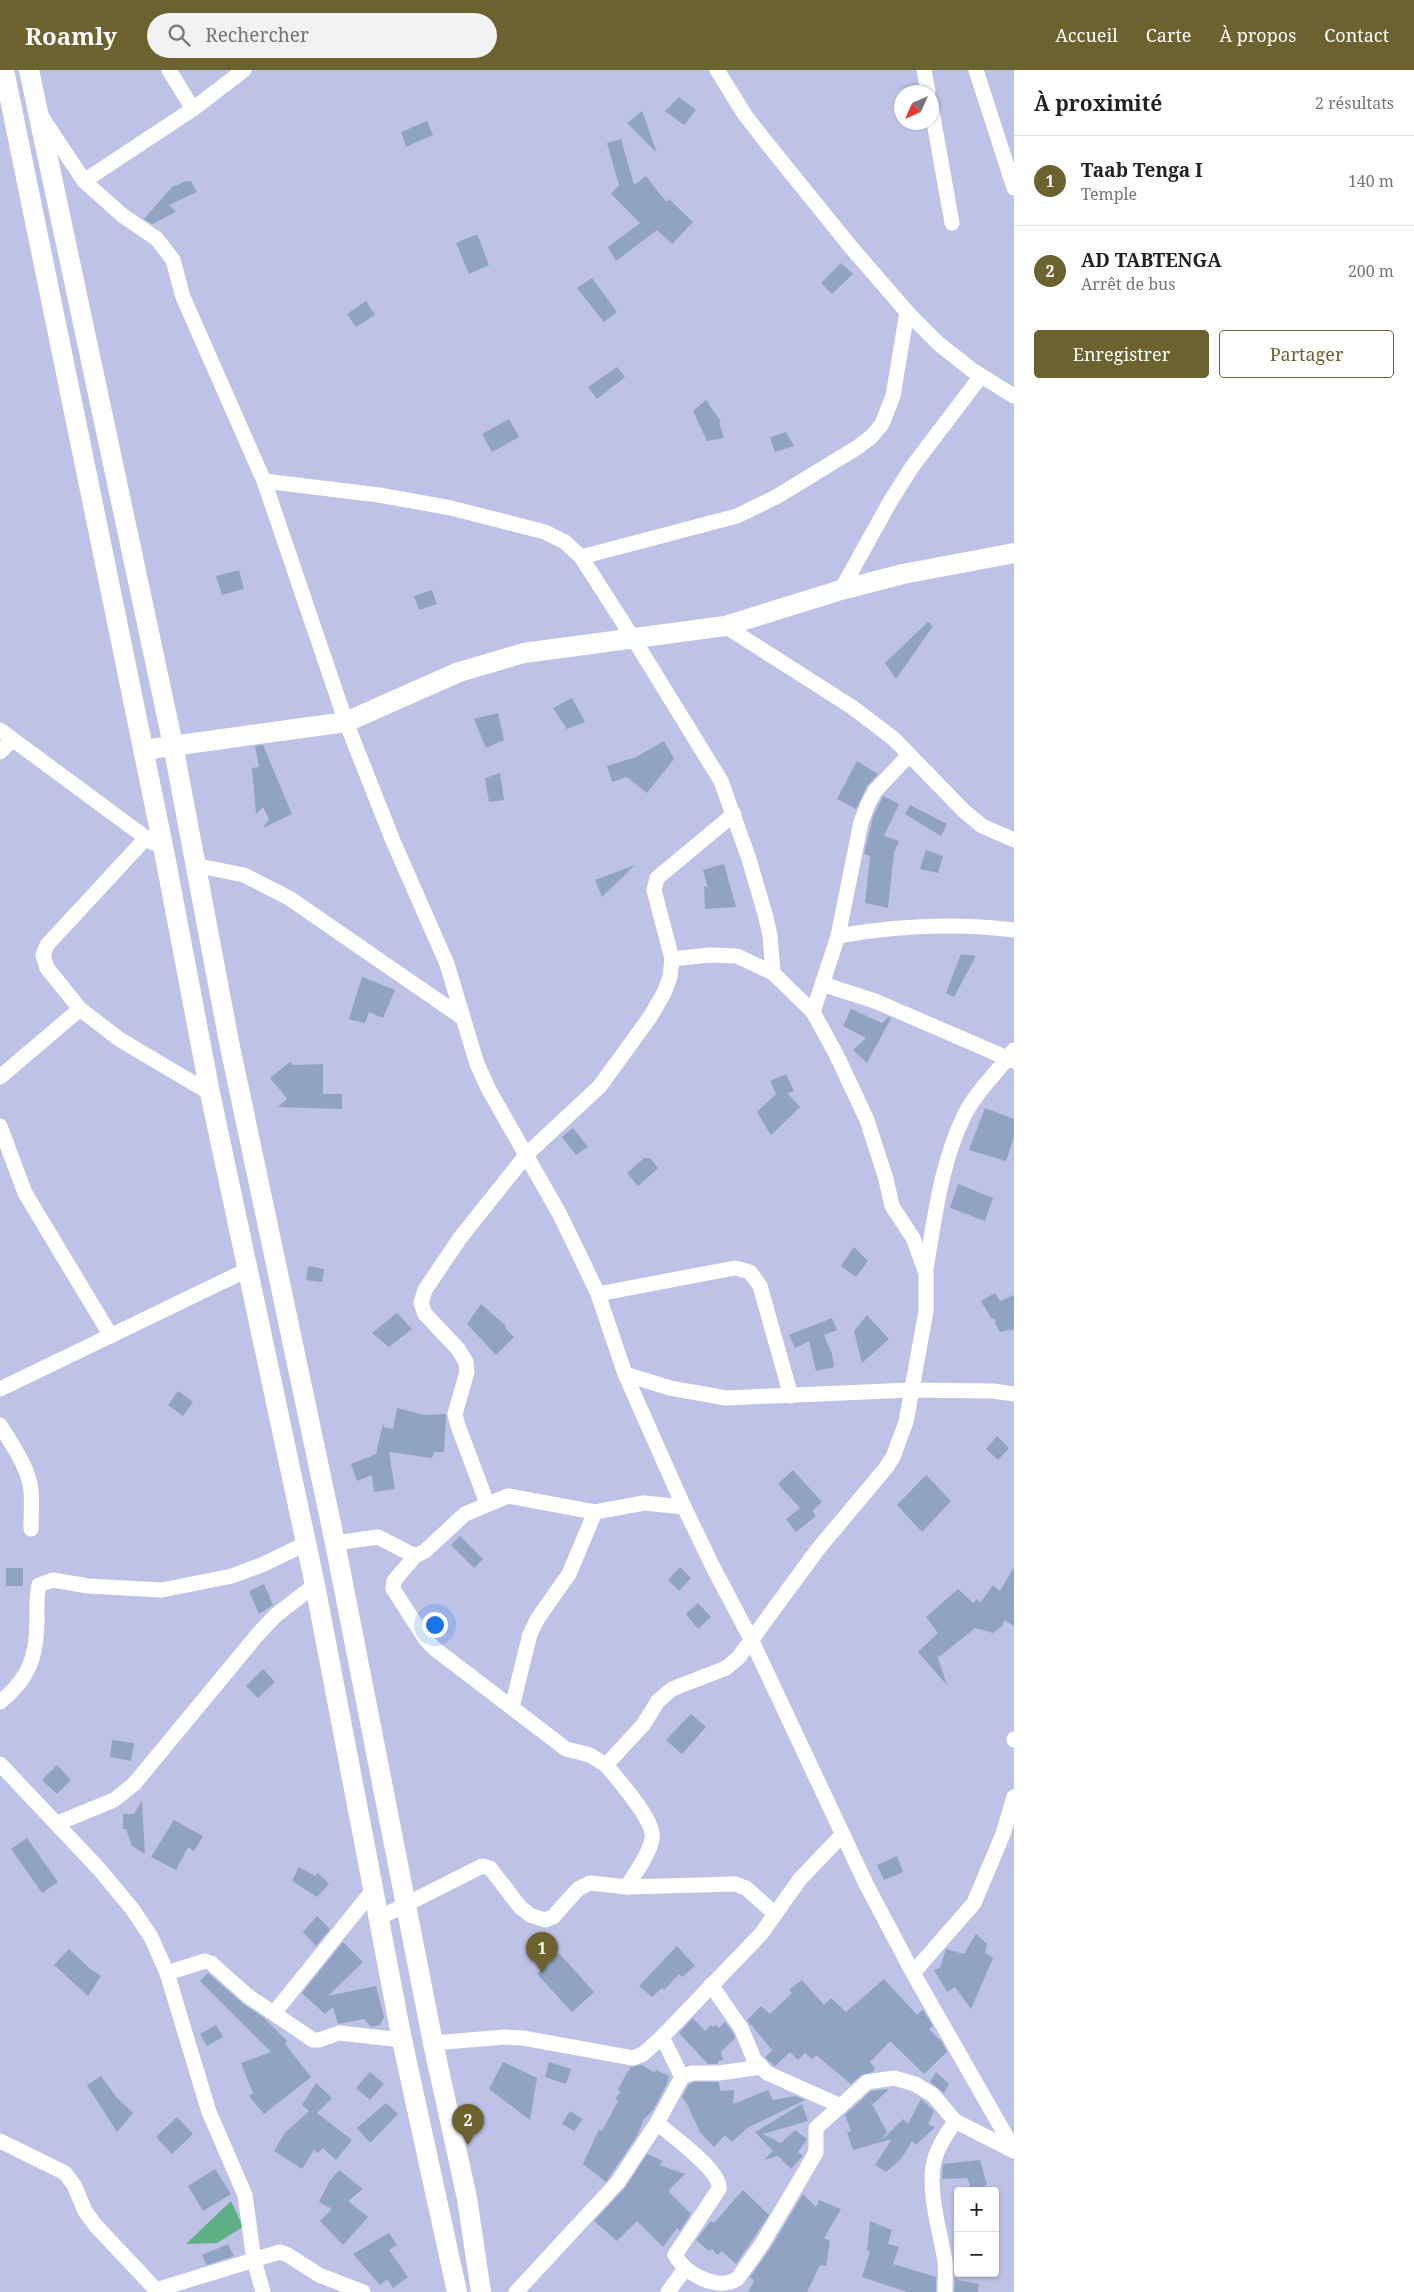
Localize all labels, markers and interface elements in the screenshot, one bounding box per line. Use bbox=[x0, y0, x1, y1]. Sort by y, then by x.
search box bbox=[147, 13, 497, 58]
text: Roamly bbox=[25, 19, 117, 52]
icon: search bbox=[165, 21, 193, 49]
text: Rechercher bbox=[205, 22, 309, 48]
text: Accueil bbox=[1055, 23, 1118, 47]
text: Carte bbox=[1146, 23, 1191, 47]
text: À propos bbox=[1219, 23, 1296, 47]
text: Contact bbox=[1324, 23, 1389, 47]
north arrow bbox=[894, 85, 939, 130]
text: À proximité bbox=[1034, 89, 1162, 117]
text: 2 résultats bbox=[1315, 92, 1394, 114]
text: Taab Tenga I bbox=[1081, 157, 1203, 183]
text: 1 bbox=[1045, 170, 1055, 192]
text: 140 m bbox=[1348, 170, 1394, 192]
text: Temple bbox=[1081, 183, 1137, 205]
text: AD TABTENGA bbox=[1081, 247, 1222, 273]
text: 2 bbox=[1045, 260, 1055, 282]
text: 200 m bbox=[1348, 260, 1394, 282]
text: Arrêt de bus bbox=[1081, 273, 1175, 295]
button: Enregistrer bbox=[1034, 330, 1209, 378]
button: Partager bbox=[1219, 330, 1394, 378]
your location bbox=[422, 1612, 448, 1638]
pin: 1 bbox=[526, 1932, 558, 1973]
pin: 2 bbox=[452, 2104, 484, 2145]
map controls bbox=[954, 2187, 999, 2277]
button: + bbox=[954, 2187, 999, 2232]
button: − bbox=[954, 2232, 999, 2277]

